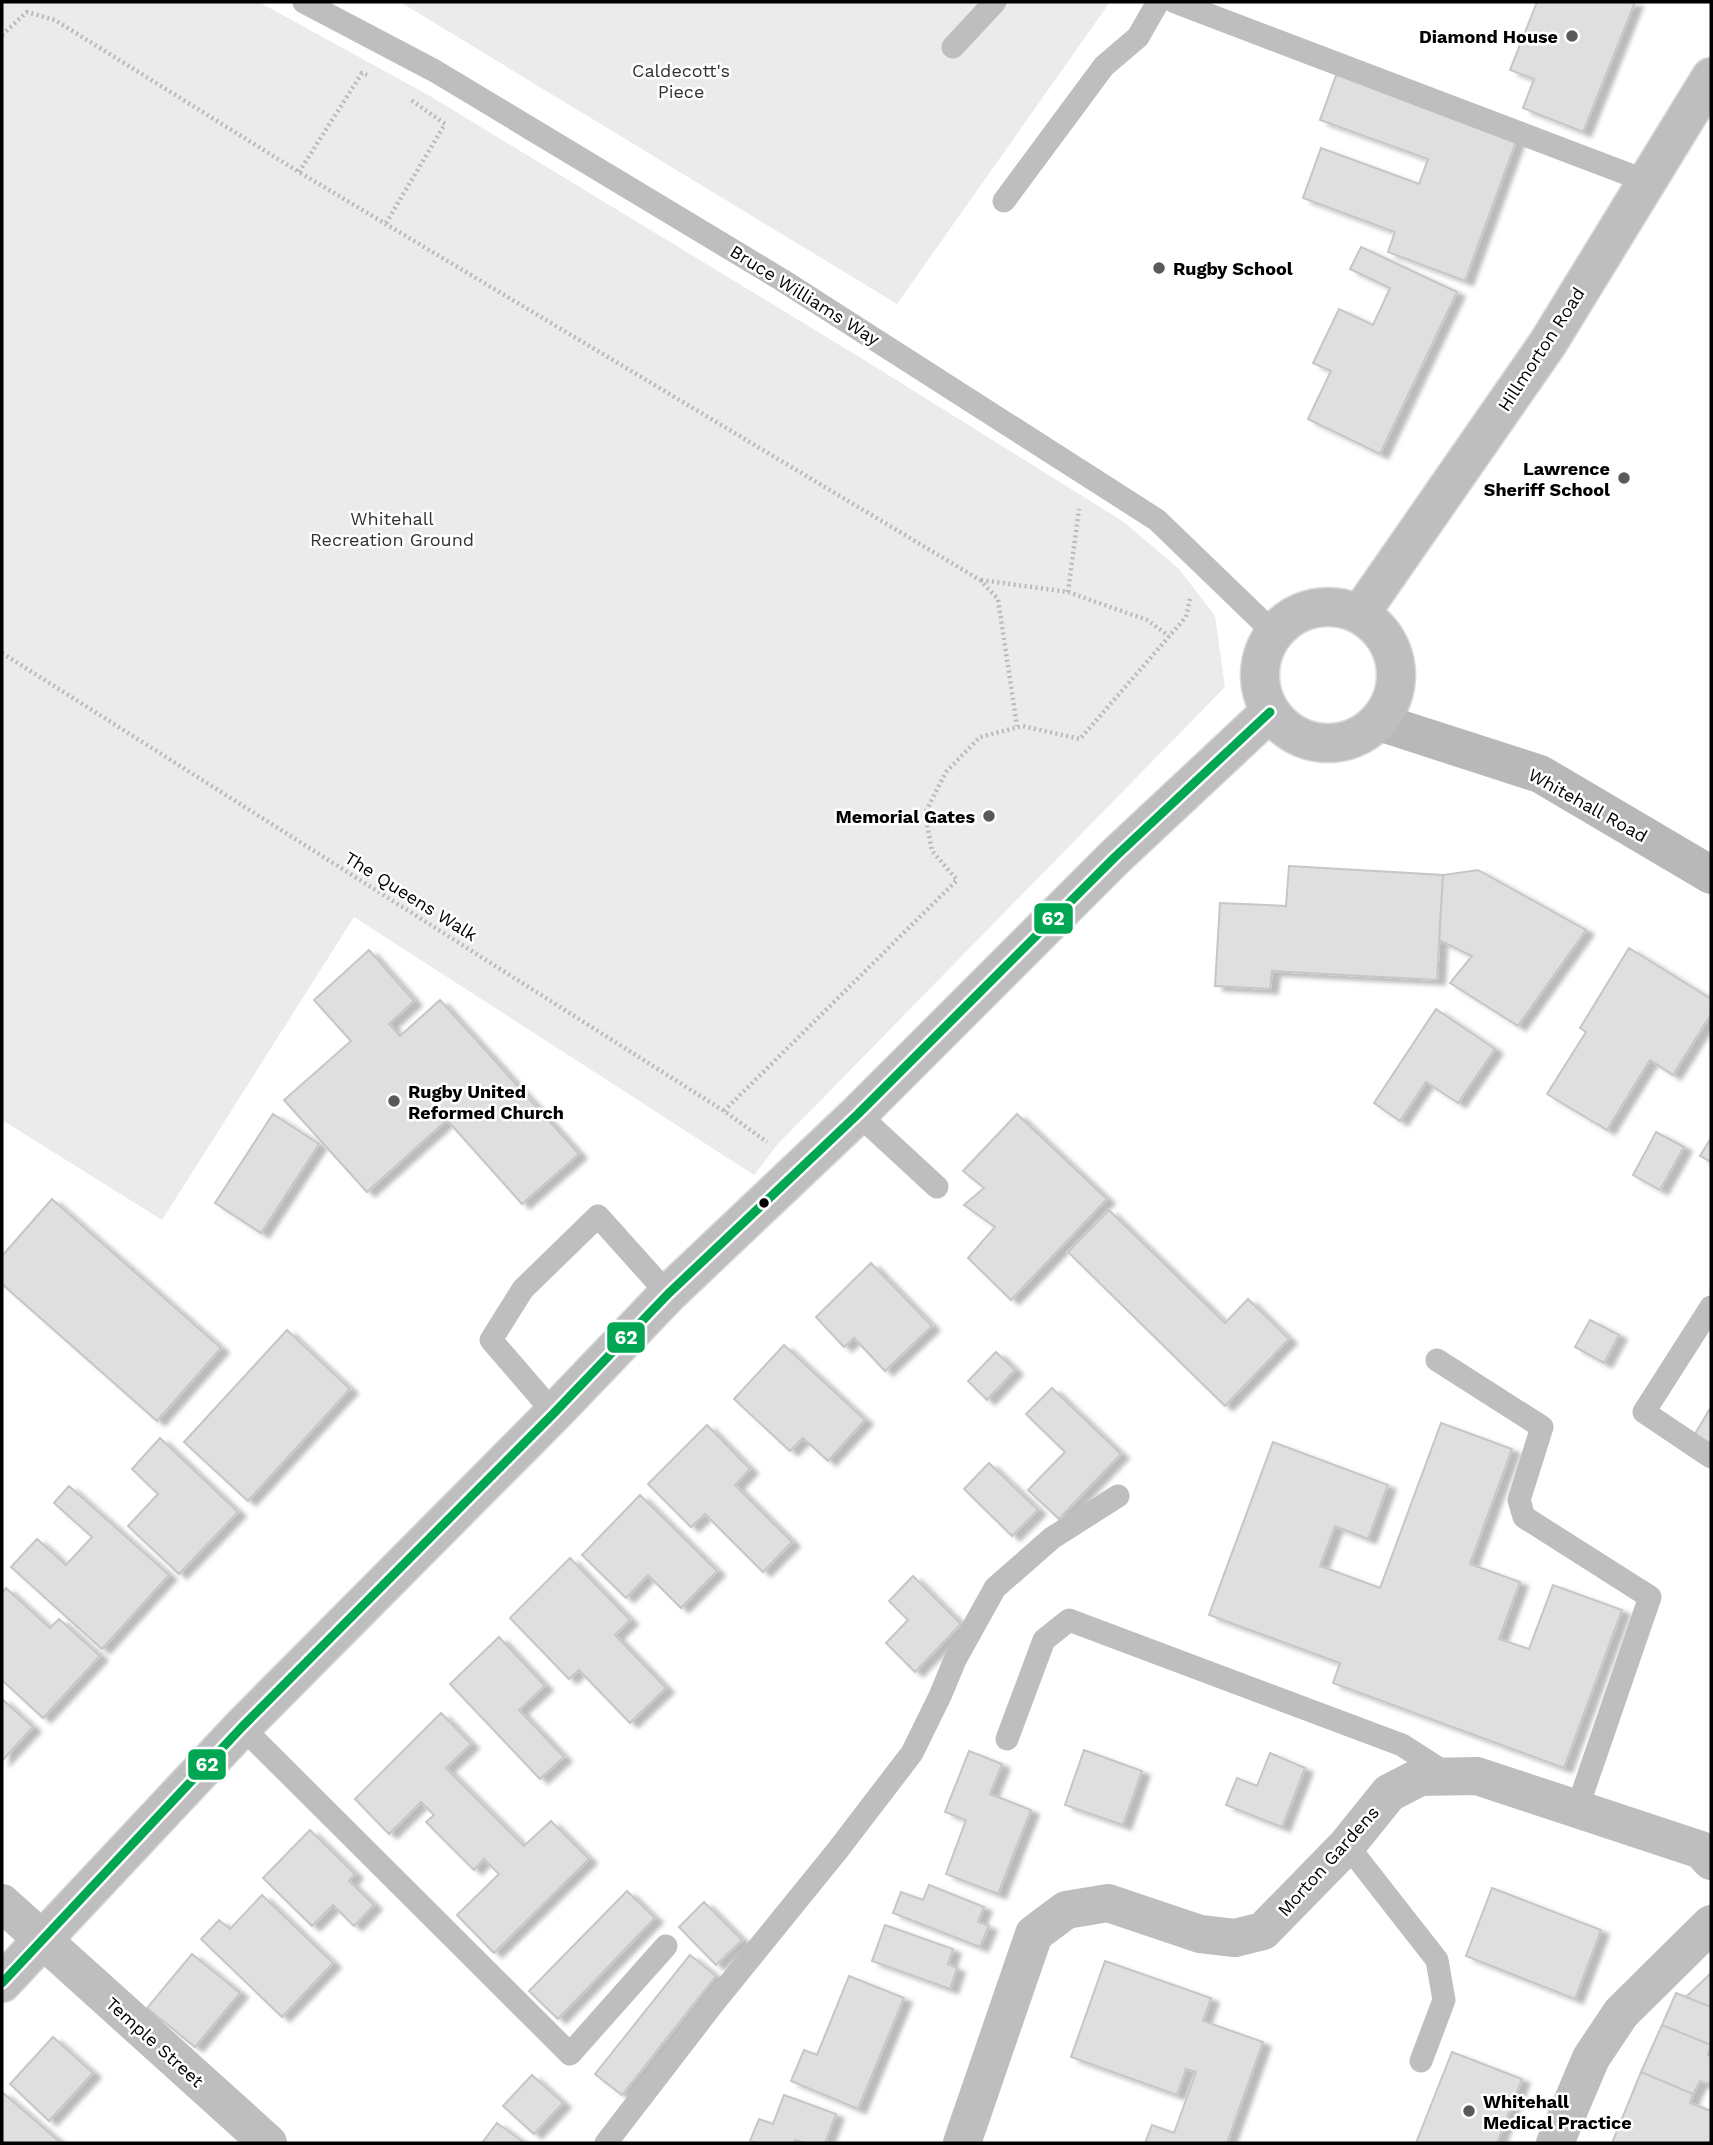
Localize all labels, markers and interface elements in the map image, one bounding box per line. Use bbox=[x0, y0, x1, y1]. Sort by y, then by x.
place label: Diamond House bbox=[1419, 26, 1558, 47]
marker: Diamond House bbox=[1564, 28, 1580, 44]
park label: Caldecott's Piece bbox=[632, 60, 730, 102]
street label: Bruce Williams Way bbox=[726, 240, 884, 350]
place label: Rugby School bbox=[1173, 258, 1293, 279]
marker: Rugby School bbox=[1151, 260, 1167, 276]
street label: Hillmorton Road bbox=[1493, 283, 1589, 415]
place label: Lawrence Sheriff School bbox=[1484, 458, 1610, 500]
marker: Lawrence Sheriff School bbox=[1616, 470, 1632, 486]
park label: Whitehall Recreation Ground bbox=[310, 508, 474, 550]
street label: Whitehall Road bbox=[1525, 764, 1651, 846]
place label: Memorial Gates bbox=[835, 806, 975, 827]
marker: Memorial Gates bbox=[981, 808, 997, 824]
street label: The Queens Walk bbox=[341, 847, 481, 945]
line badge: 62 bbox=[1033, 902, 1074, 935]
text: 62 bbox=[1041, 907, 1065, 930]
place label: Rugby United Reformed Church bbox=[408, 1081, 564, 1123]
marker: Rugby United Reformed Church bbox=[386, 1093, 402, 1109]
unlabelled marker bbox=[757, 1196, 771, 1210]
line badge: 62 bbox=[606, 1321, 646, 1354]
text: 62 bbox=[614, 1326, 638, 1349]
line badge: 62 bbox=[187, 1748, 227, 1781]
text: 62 bbox=[195, 1753, 219, 1776]
street label: Morton Gardens bbox=[1273, 1802, 1383, 1920]
street label: Temple Street bbox=[102, 1993, 208, 2092]
place label: Whitehall Medical Practice bbox=[1483, 2091, 1632, 2133]
marker: Whitehall Medical Practice bbox=[1461, 2103, 1477, 2119]

